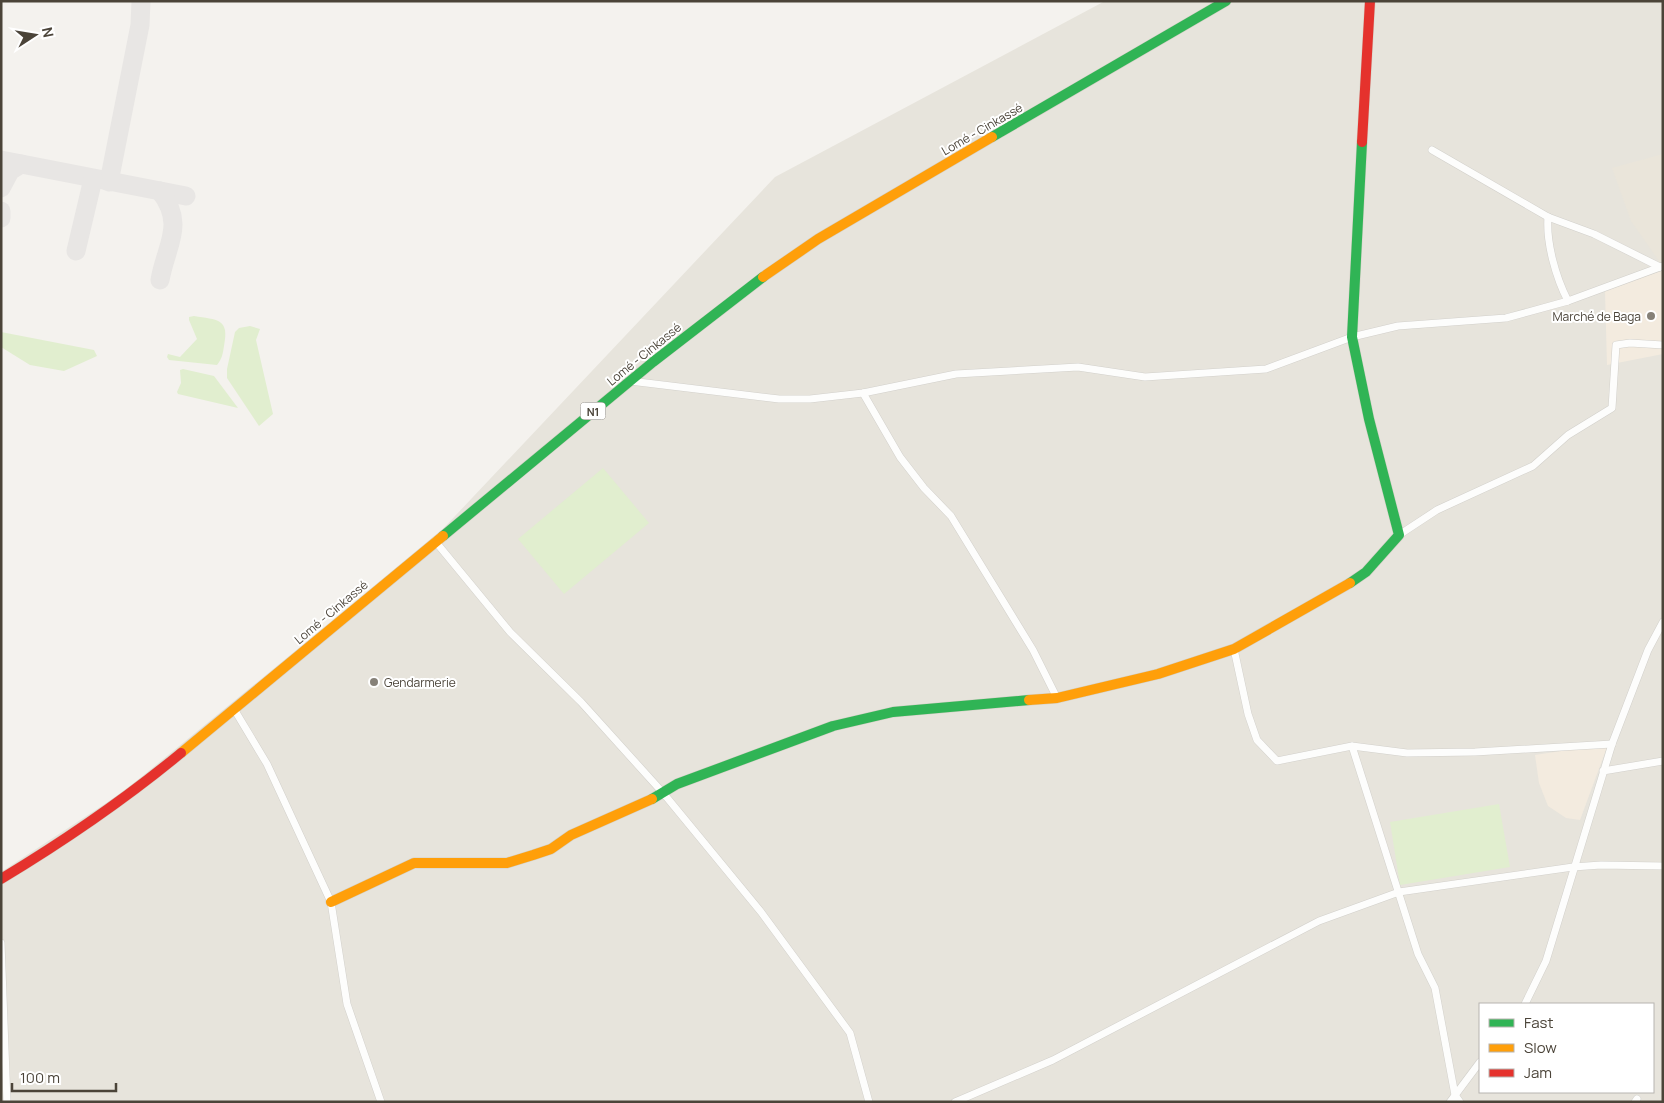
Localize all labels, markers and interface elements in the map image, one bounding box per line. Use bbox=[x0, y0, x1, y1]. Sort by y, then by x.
north arrow bbox=[10, 10, 60, 60]
text: N bbox=[38, 25, 59, 39]
street label: Lomé - Cinkassé bbox=[938, 99, 1026, 159]
place label: Marché de Baga bbox=[1553, 308, 1641, 325]
marker: Marché de Baga bbox=[1645, 310, 1657, 322]
street label: Lomé - Cinkassé bbox=[603, 319, 685, 389]
road number: N1 bbox=[580, 402, 606, 420]
street label: Lomé - Cinkassé bbox=[291, 576, 371, 648]
place label: Gendarmerie bbox=[384, 674, 456, 691]
marker: Gendarmerie bbox=[368, 676, 380, 688]
legend bbox=[1479, 1003, 1654, 1093]
text: Fast bbox=[1524, 1012, 1553, 1033]
text: Slow bbox=[1524, 1037, 1557, 1058]
scale bar bbox=[12, 1060, 116, 1092]
text: Jam bbox=[1524, 1062, 1552, 1083]
text: 100 m bbox=[20, 1067, 60, 1088]

